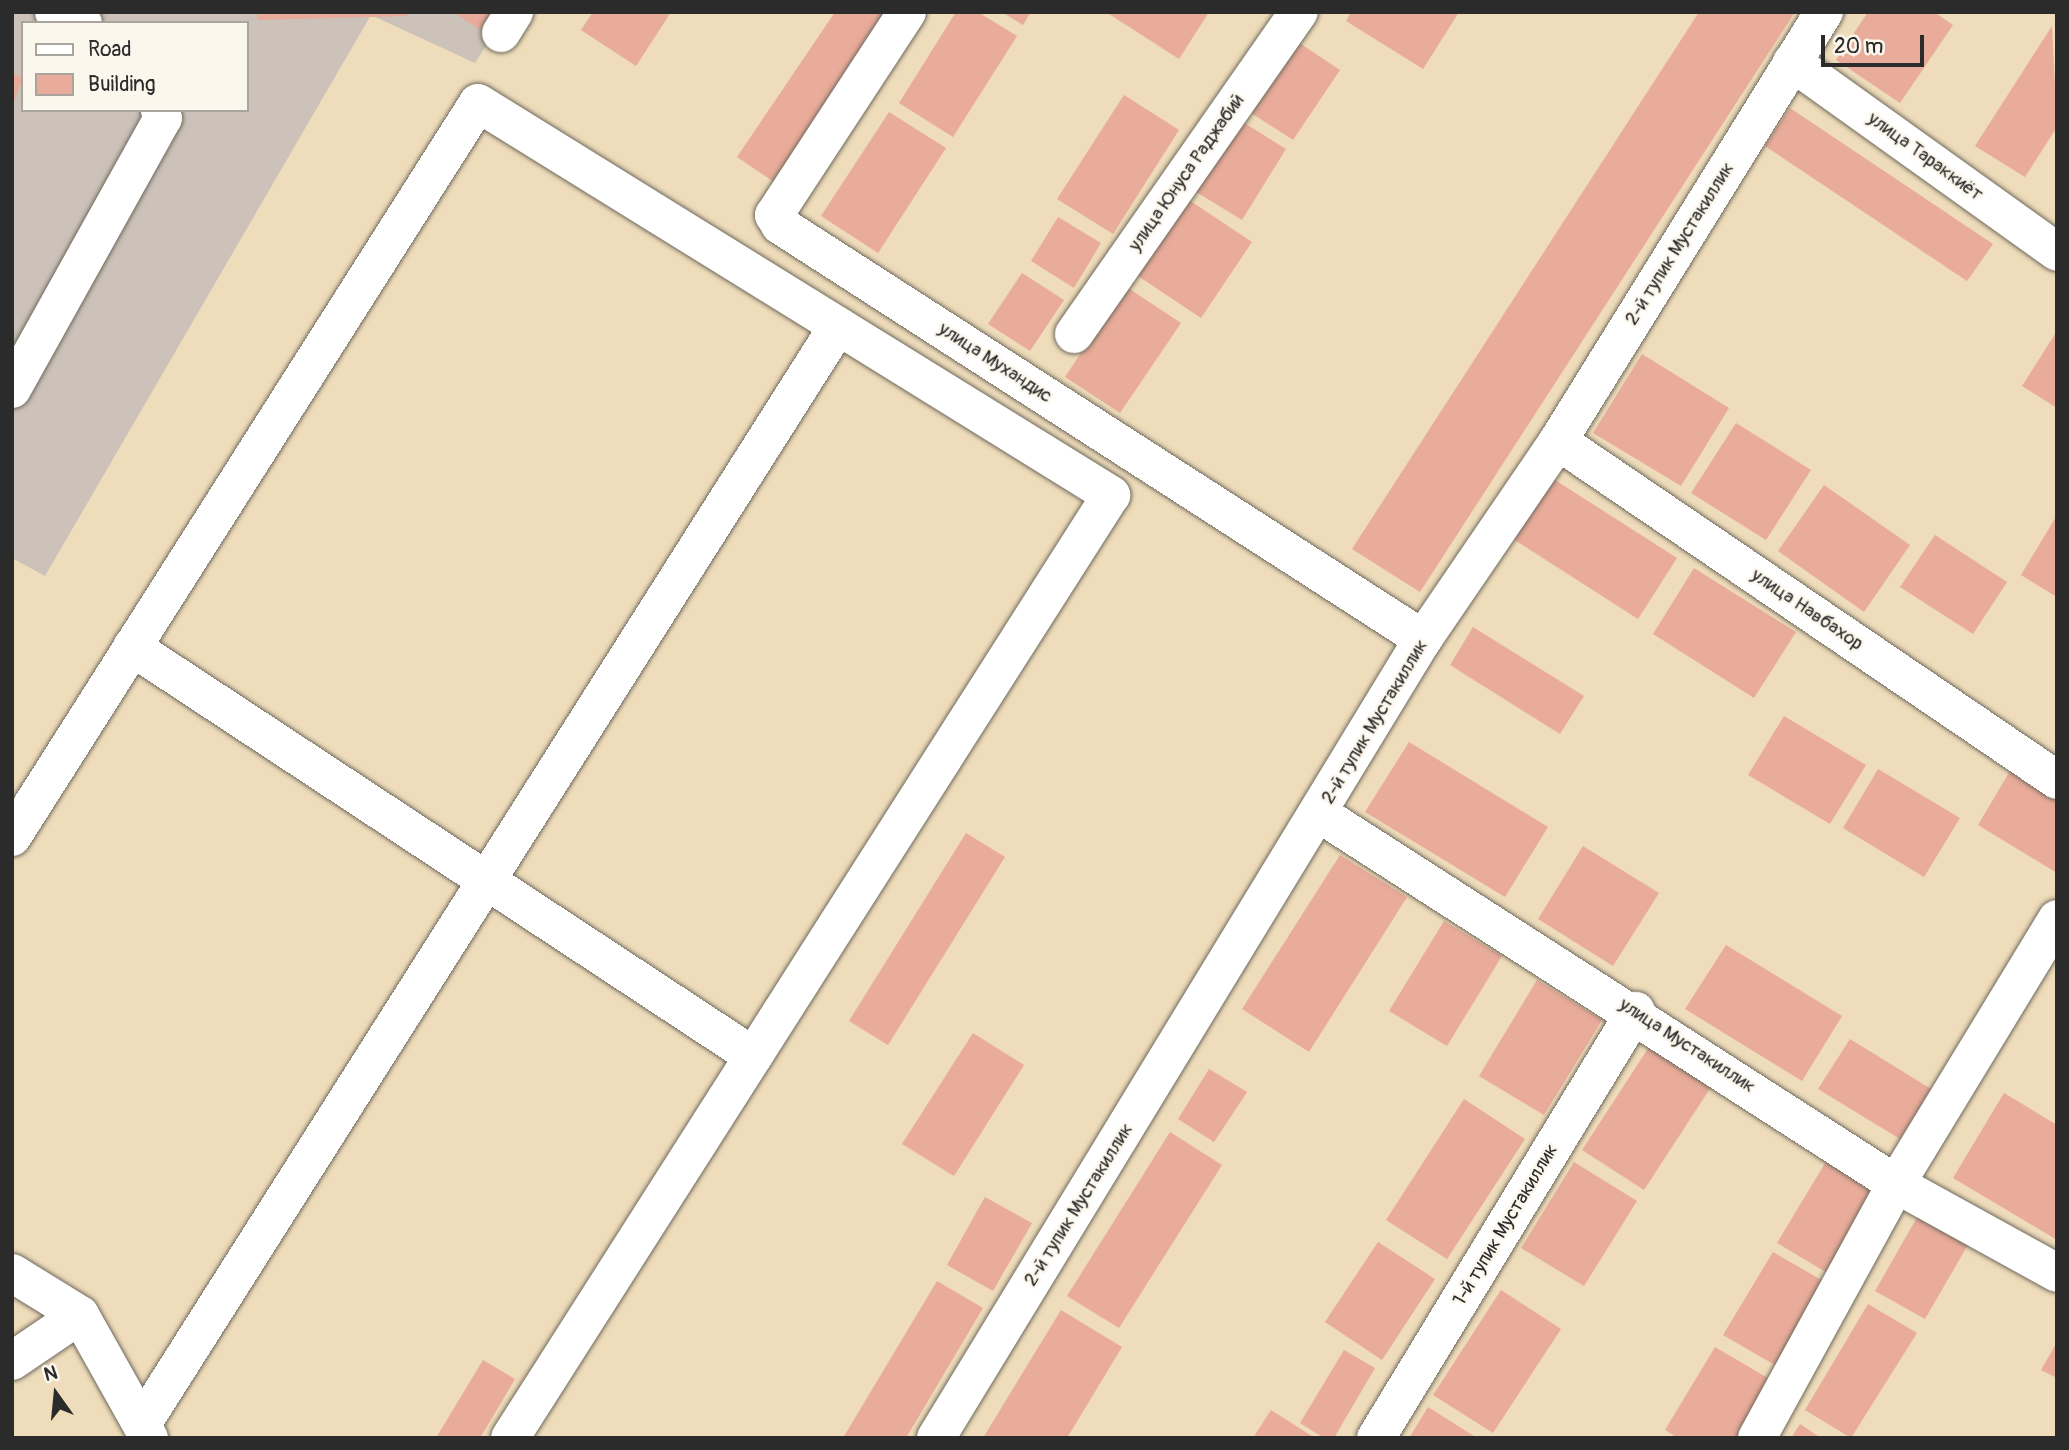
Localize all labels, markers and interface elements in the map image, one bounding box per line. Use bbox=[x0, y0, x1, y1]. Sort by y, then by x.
legend bbox=[21, 21, 248, 112]
scale bar bbox=[1824, 21, 1927, 65]
text: 20 m bbox=[1834, 33, 1883, 60]
text: Road bbox=[88, 36, 132, 63]
text: Building bbox=[88, 71, 155, 98]
street label: улица Юнуса Раджабий bbox=[1124, 90, 1250, 256]
street label: улица Тараккиёт bbox=[1863, 108, 1987, 206]
street label: 2-й тупик Мустакиллик bbox=[1621, 158, 1739, 330]
street label: улица Мухандис bbox=[934, 318, 1056, 408]
street label: улица Навбахор bbox=[1747, 564, 1867, 656]
street label: 2-й тупик Мустакиллик bbox=[1317, 636, 1433, 808]
street label: улица Мустакиллик bbox=[1615, 994, 1759, 1098]
street label: 2-й тупик Мустакиллик bbox=[1020, 1119, 1138, 1291]
street label: 1-й тупик Мустакиллик bbox=[1449, 1140, 1563, 1310]
north arrow bbox=[21, 1359, 91, 1429]
text: N bbox=[41, 1360, 60, 1387]

